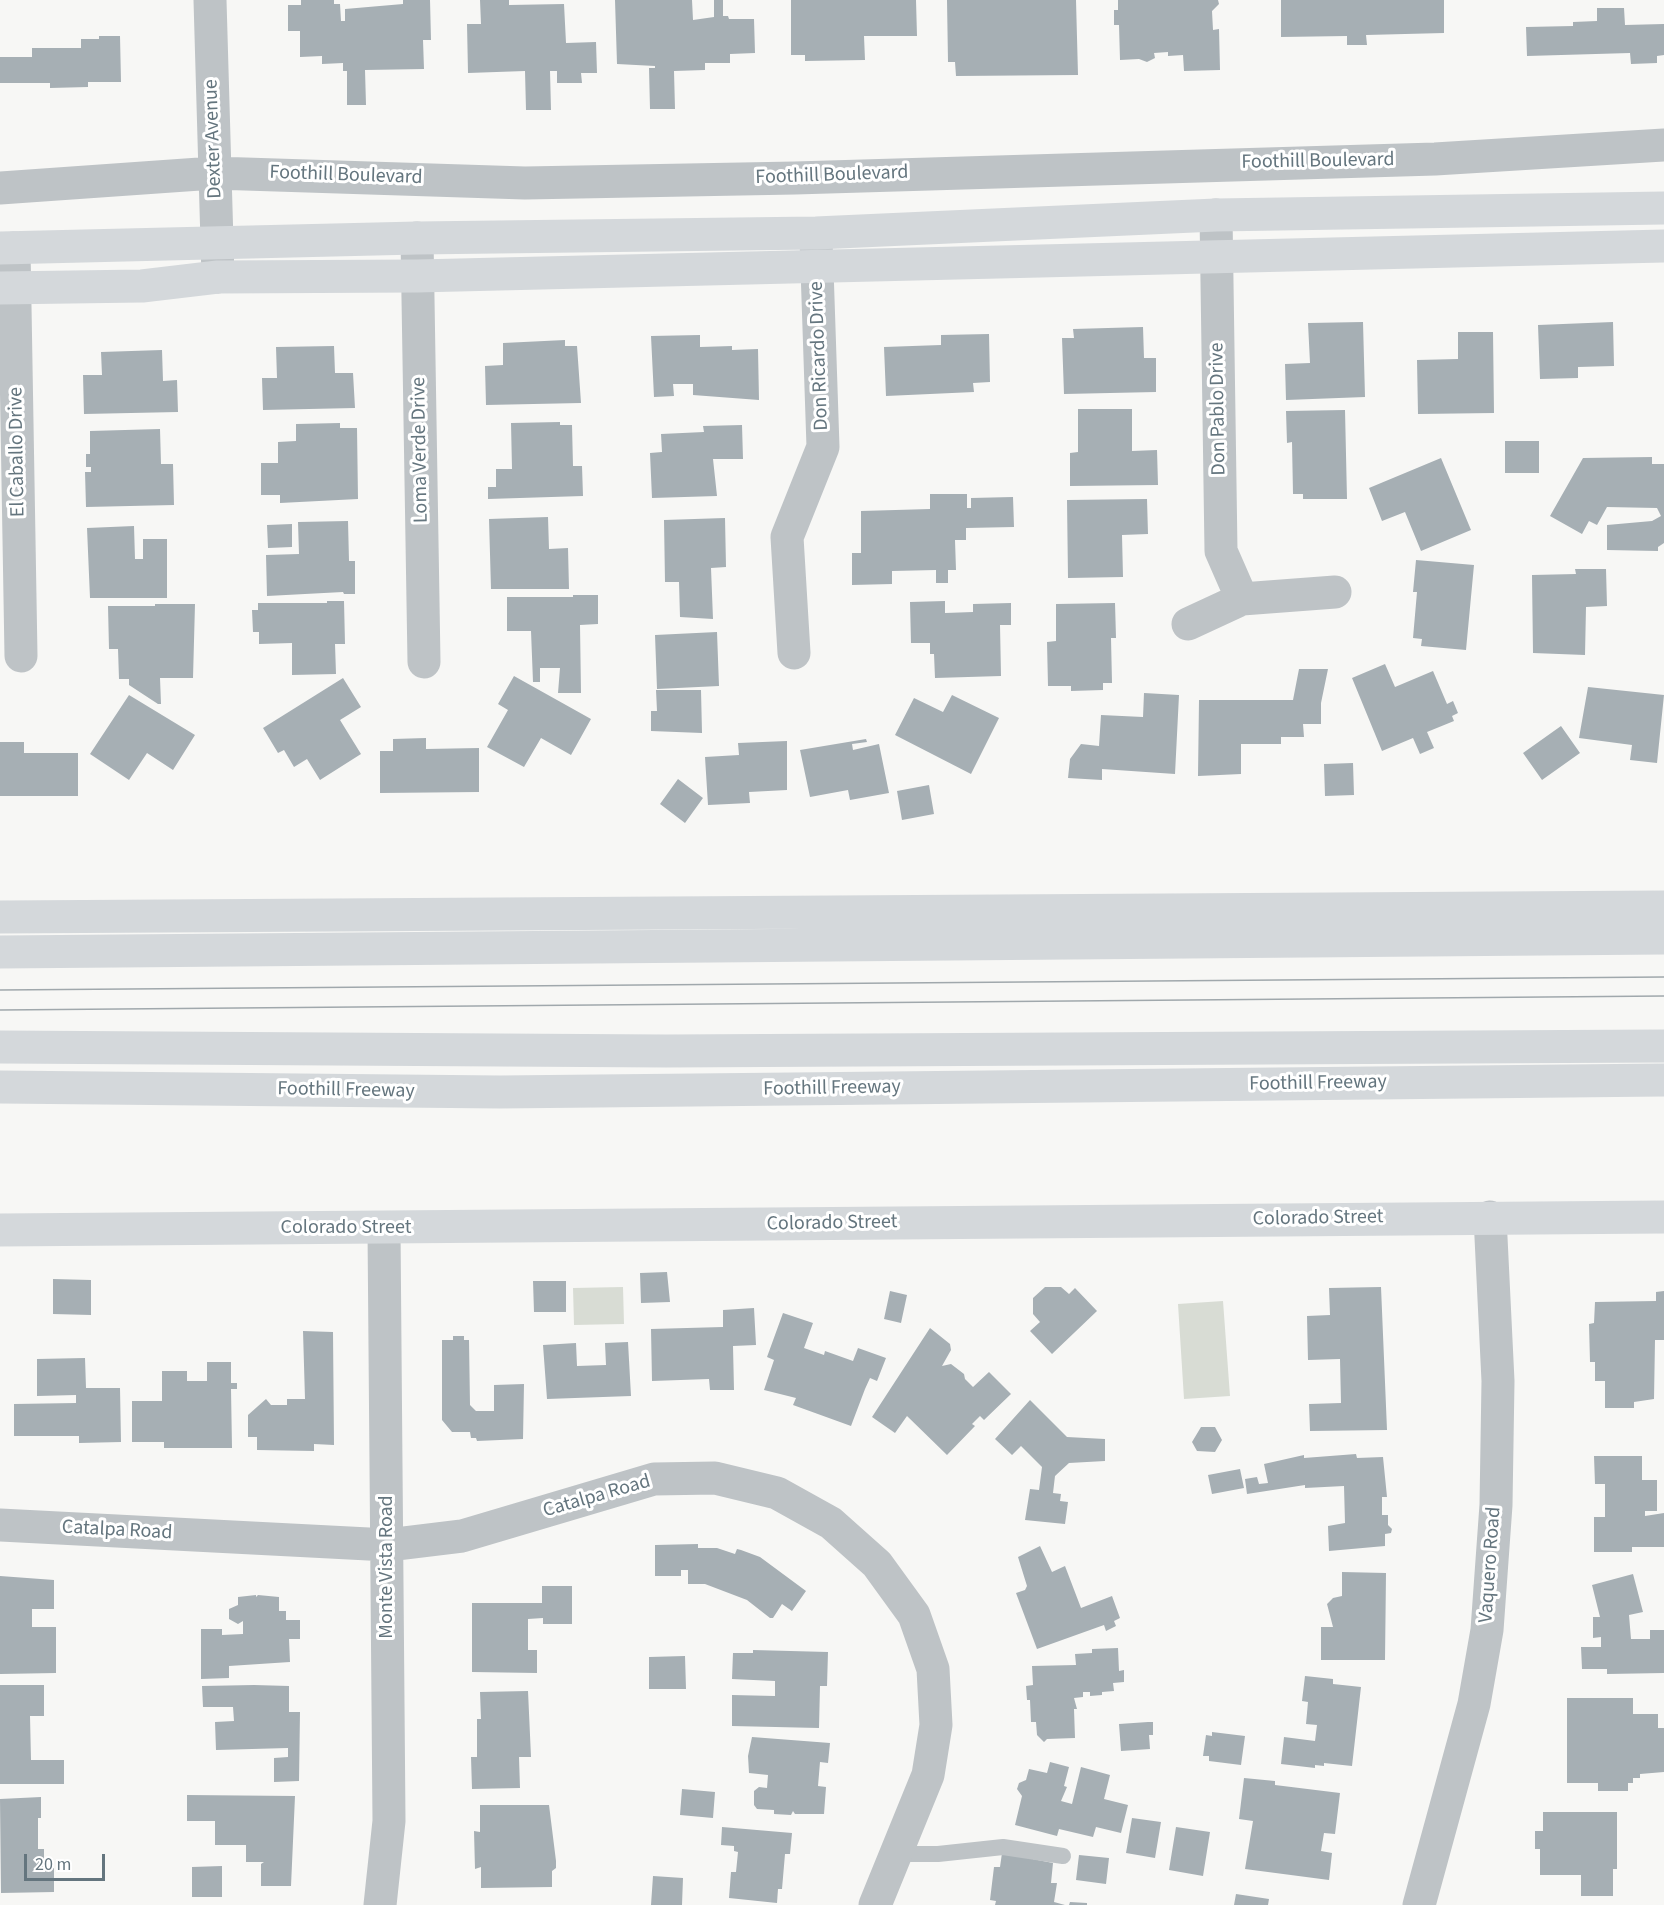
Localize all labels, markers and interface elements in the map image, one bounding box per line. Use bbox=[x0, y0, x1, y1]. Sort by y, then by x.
street label: Dexter Avenue bbox=[200, 79, 228, 199]
street label: Foothill Boulevard bbox=[1241, 149, 1395, 175]
street label: Foothill Boulevard bbox=[269, 161, 423, 191]
street label: Foothill Boulevard bbox=[755, 161, 909, 191]
street label: Don Ricardo Drive bbox=[805, 281, 835, 431]
street label: Don Pablo Drive bbox=[1206, 342, 1232, 476]
street label: Loma Verde Drive bbox=[408, 377, 434, 523]
street label: El Caballo Drive bbox=[5, 387, 31, 517]
street label: Foothill Freeway bbox=[1249, 1071, 1387, 1097]
street label: Foothill Freeway bbox=[763, 1076, 901, 1102]
street label: Foothill Freeway bbox=[277, 1078, 415, 1104]
street label: Colorado Street bbox=[1252, 1206, 1384, 1232]
street label: Colorado Street bbox=[766, 1211, 898, 1237]
street label: Colorado Street bbox=[281, 1217, 411, 1241]
street label: Catalpa Road bbox=[541, 1470, 653, 1524]
street label: Monte Vista Road bbox=[376, 1495, 400, 1639]
street label: Vaquero Road bbox=[1475, 1506, 1507, 1624]
street label: Catalpa Road bbox=[61, 1516, 173, 1546]
scale bar bbox=[27, 1842, 108, 1880]
text: 20 m bbox=[35, 1852, 71, 1877]

